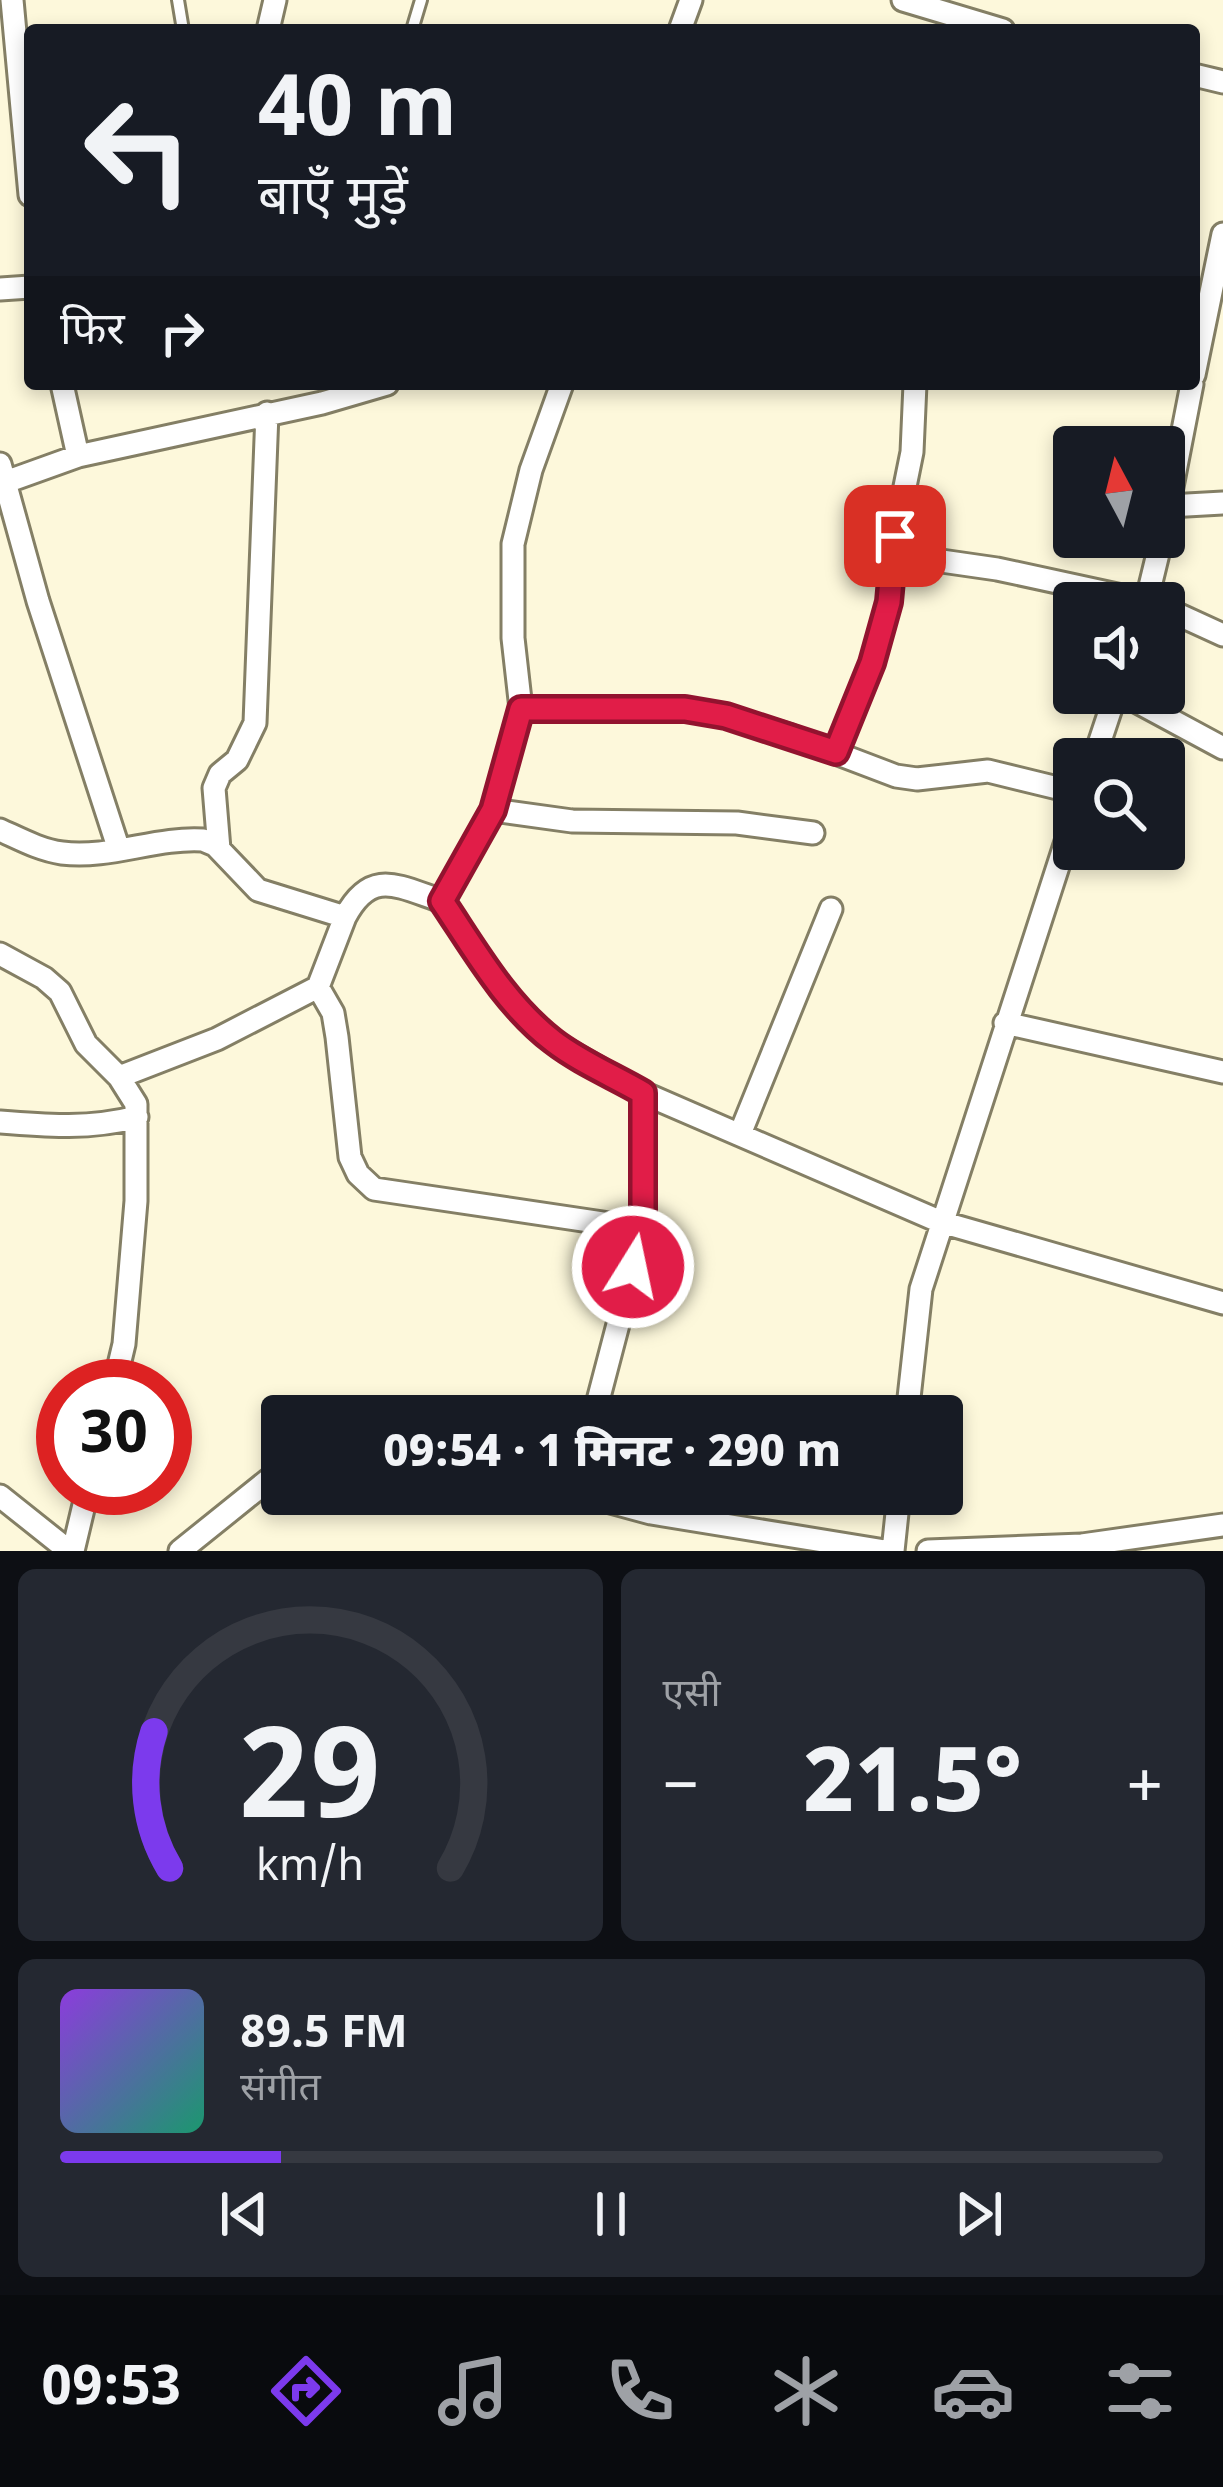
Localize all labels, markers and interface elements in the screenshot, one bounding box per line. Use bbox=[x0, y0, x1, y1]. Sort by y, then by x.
text: 40 m bbox=[258, 60, 457, 169]
icon: left bbox=[60, 72, 216, 228]
text: बाएँ मुड़ें bbox=[258, 166, 408, 236]
icon: right bbox=[149, 300, 215, 366]
text: फिर bbox=[60, 304, 125, 362]
north arrow bbox=[1053, 426, 1185, 558]
map controls bbox=[1053, 426, 1185, 870]
pin bbox=[844, 485, 946, 587]
icon: arrive bbox=[862, 503, 928, 569]
button: sound bbox=[1053, 582, 1185, 714]
button: search bbox=[1053, 738, 1185, 870]
position arrow bbox=[570, 1204, 696, 1330]
speed limit sign: 30 bbox=[36, 1359, 192, 1515]
text: 09:54 · 1 मिनट · 290 m bbox=[383, 1426, 841, 1484]
text: एसी bbox=[663, 1671, 721, 1722]
text: 29 bbox=[239, 1705, 381, 1868]
text: 21.5° bbox=[803, 1730, 1022, 1848]
text: − bbox=[663, 1747, 699, 1833]
text: + bbox=[1127, 1747, 1163, 1833]
text: km/h bbox=[256, 1842, 364, 1898]
text: 89.5 FM bbox=[240, 2007, 408, 2065]
text: संगीत bbox=[240, 2065, 321, 2116]
icon: previous bbox=[211, 2181, 277, 2247]
icon: pause bbox=[578, 2181, 644, 2247]
icon: next bbox=[946, 2181, 1012, 2247]
icon: directions bbox=[264, 2349, 348, 2433]
icon: music bbox=[431, 2349, 515, 2433]
icon: phone bbox=[598, 2349, 682, 2433]
icon: climate bbox=[764, 2349, 848, 2433]
icon: car bbox=[931, 2349, 1015, 2433]
icon: filters bbox=[1098, 2349, 1182, 2433]
text: 09:53 bbox=[41, 2356, 181, 2426]

